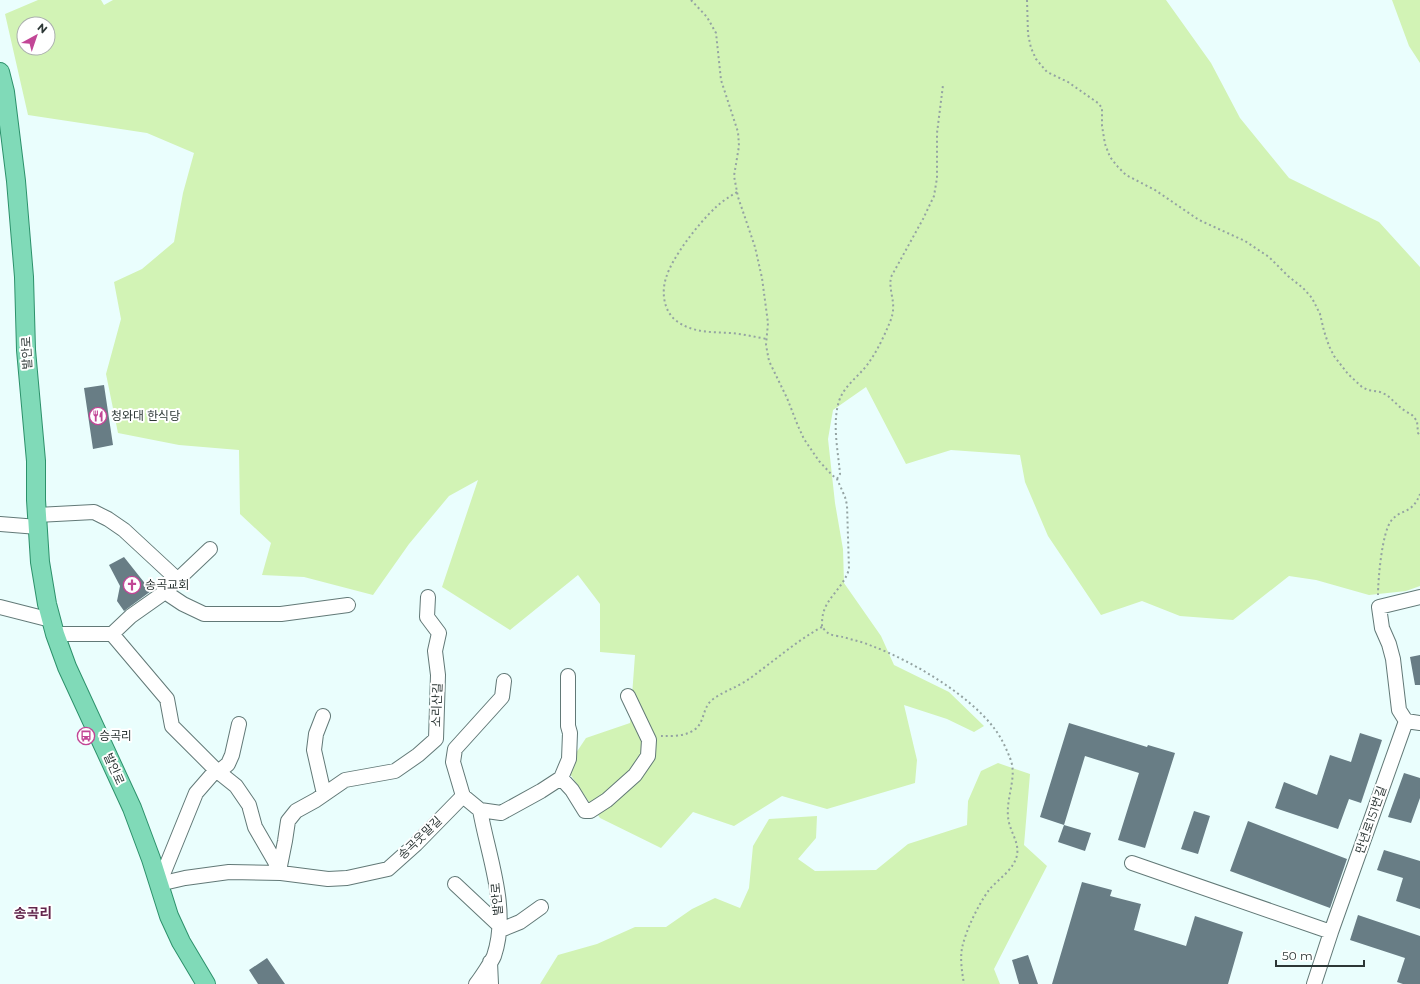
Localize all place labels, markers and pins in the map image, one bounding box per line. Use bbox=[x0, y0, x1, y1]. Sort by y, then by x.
restaurant icon: 청와대 한식당 bbox=[88, 406, 108, 426]
place label: 청와대 한식당 bbox=[111, 408, 180, 423]
church icon: 송곡교회 bbox=[122, 575, 142, 595]
place label: 송곡교회 bbox=[145, 577, 189, 592]
bus stop icon: 승곡리 bbox=[76, 726, 96, 746]
place label: 승곡리 bbox=[99, 728, 132, 743]

